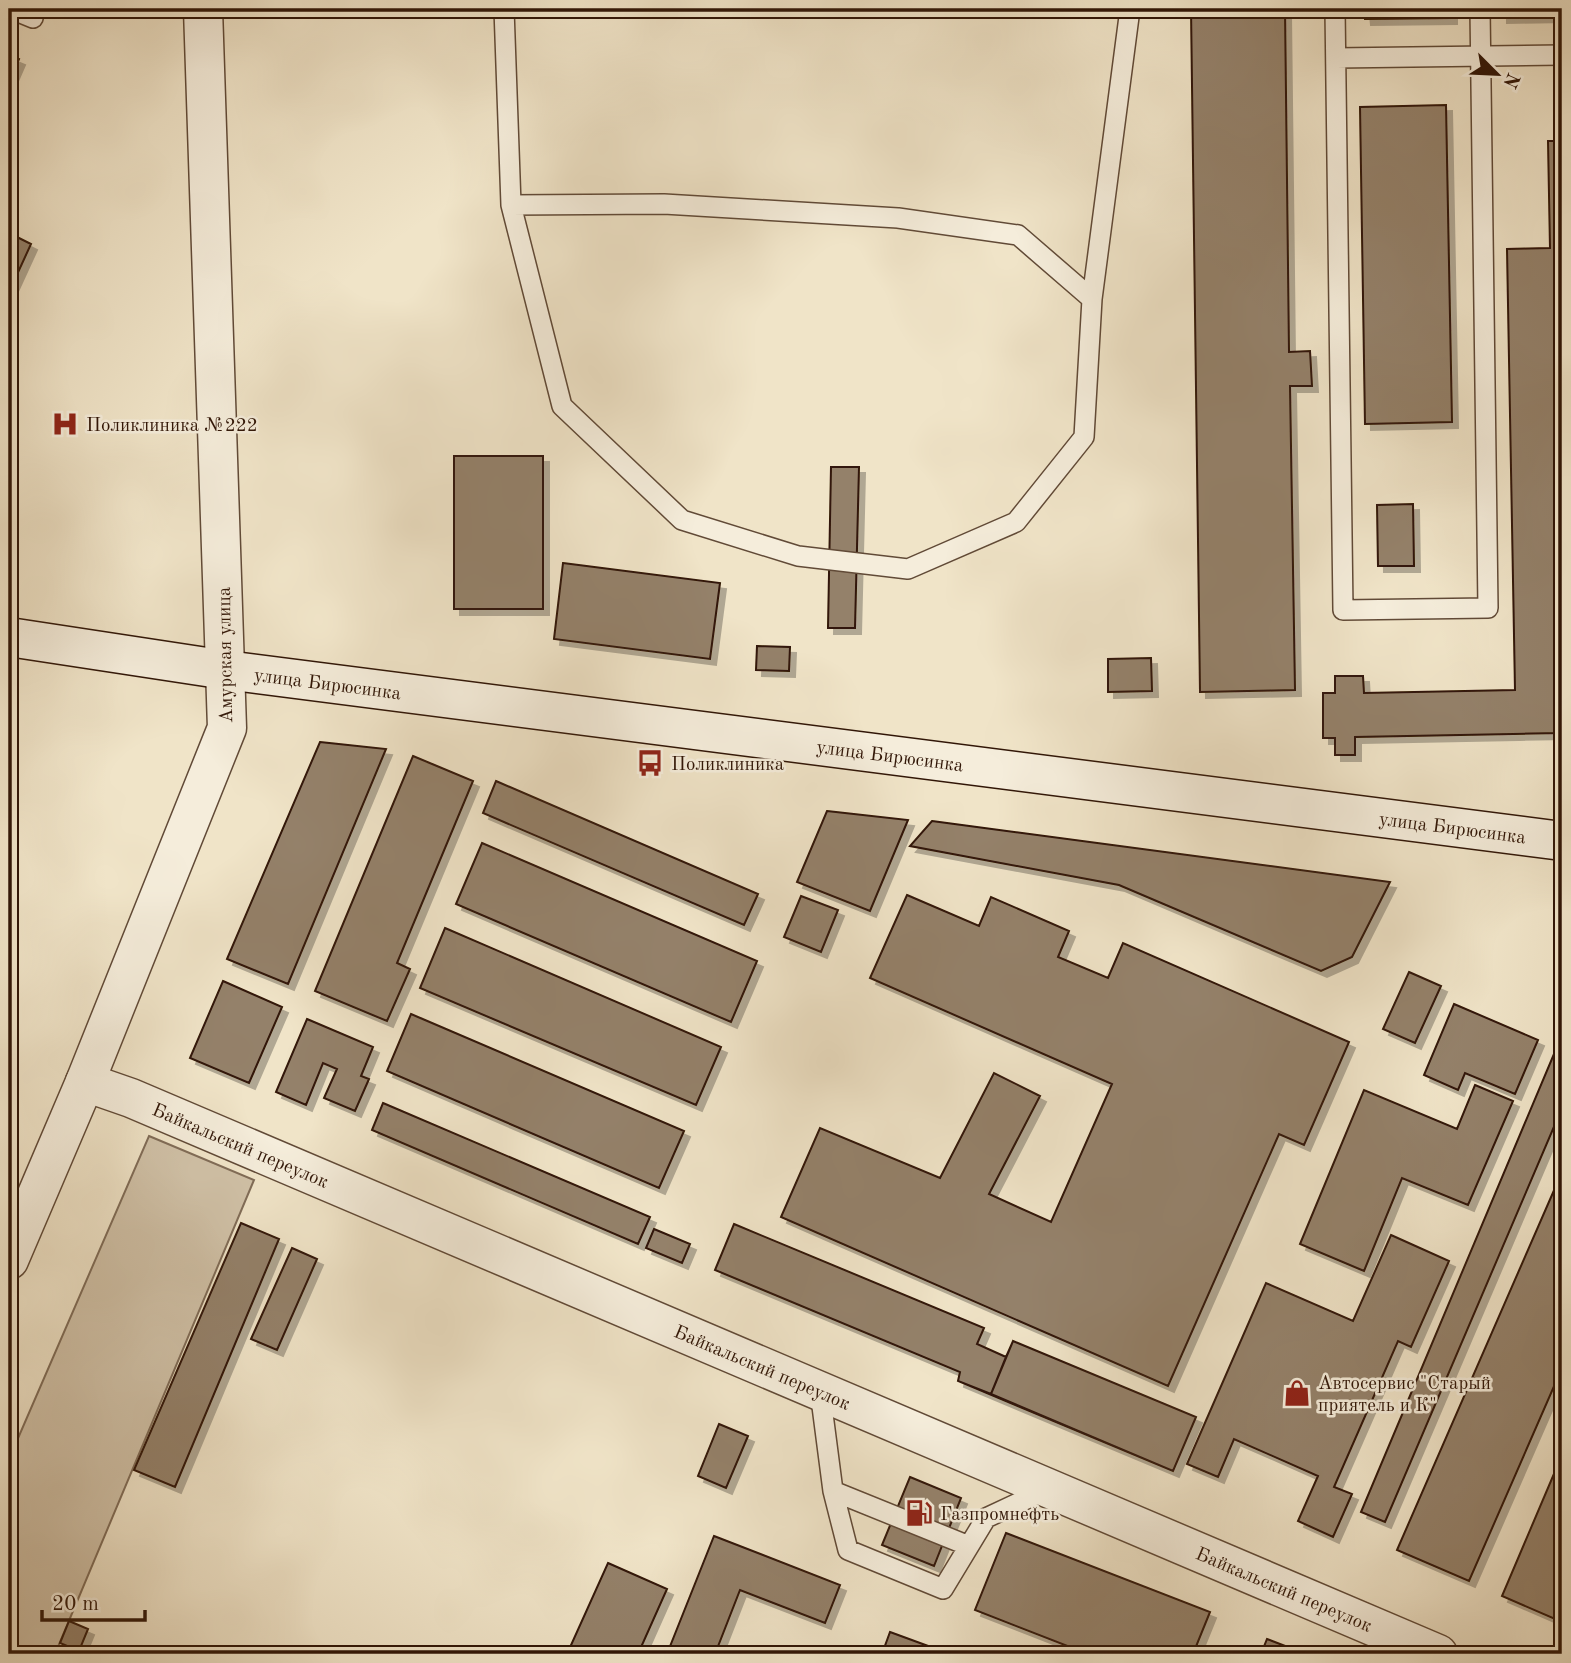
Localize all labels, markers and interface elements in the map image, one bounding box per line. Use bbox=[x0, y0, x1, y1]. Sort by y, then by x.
north arrow bbox=[1462, 38, 1532, 108]
text: N bbox=[1498, 69, 1522, 91]
hospital icon: Поликлиника №222 bbox=[50, 409, 80, 439]
place label: Поликлиника №222 bbox=[86, 417, 258, 436]
street label: Амурская улица bbox=[216, 586, 237, 723]
street label: улица Бирюсинка bbox=[253, 667, 403, 704]
street label: улица Бирюсинка bbox=[815, 739, 965, 776]
bus stop icon: Поликлиника bbox=[635, 748, 665, 778]
place label: Поликлиника bbox=[671, 756, 785, 775]
street label: улица Бирюсинка bbox=[1378, 811, 1527, 848]
street label: Байкальский переулок bbox=[149, 1101, 331, 1193]
street label: Байкальский переулок bbox=[671, 1323, 853, 1415]
place label: Автосервис "Старый приятель и К" bbox=[1318, 1375, 1491, 1416]
shop icon: Автосервис "Старый приятель и К" bbox=[1282, 1378, 1312, 1408]
fuel station icon: Газпромнефть bbox=[904, 1498, 934, 1528]
place label: Газпромнефть bbox=[940, 1506, 1059, 1525]
street label: Байкальский переулок bbox=[1192, 1545, 1375, 1637]
scale bar bbox=[42, 1579, 145, 1623]
text: 20 m bbox=[52, 1594, 99, 1615]

